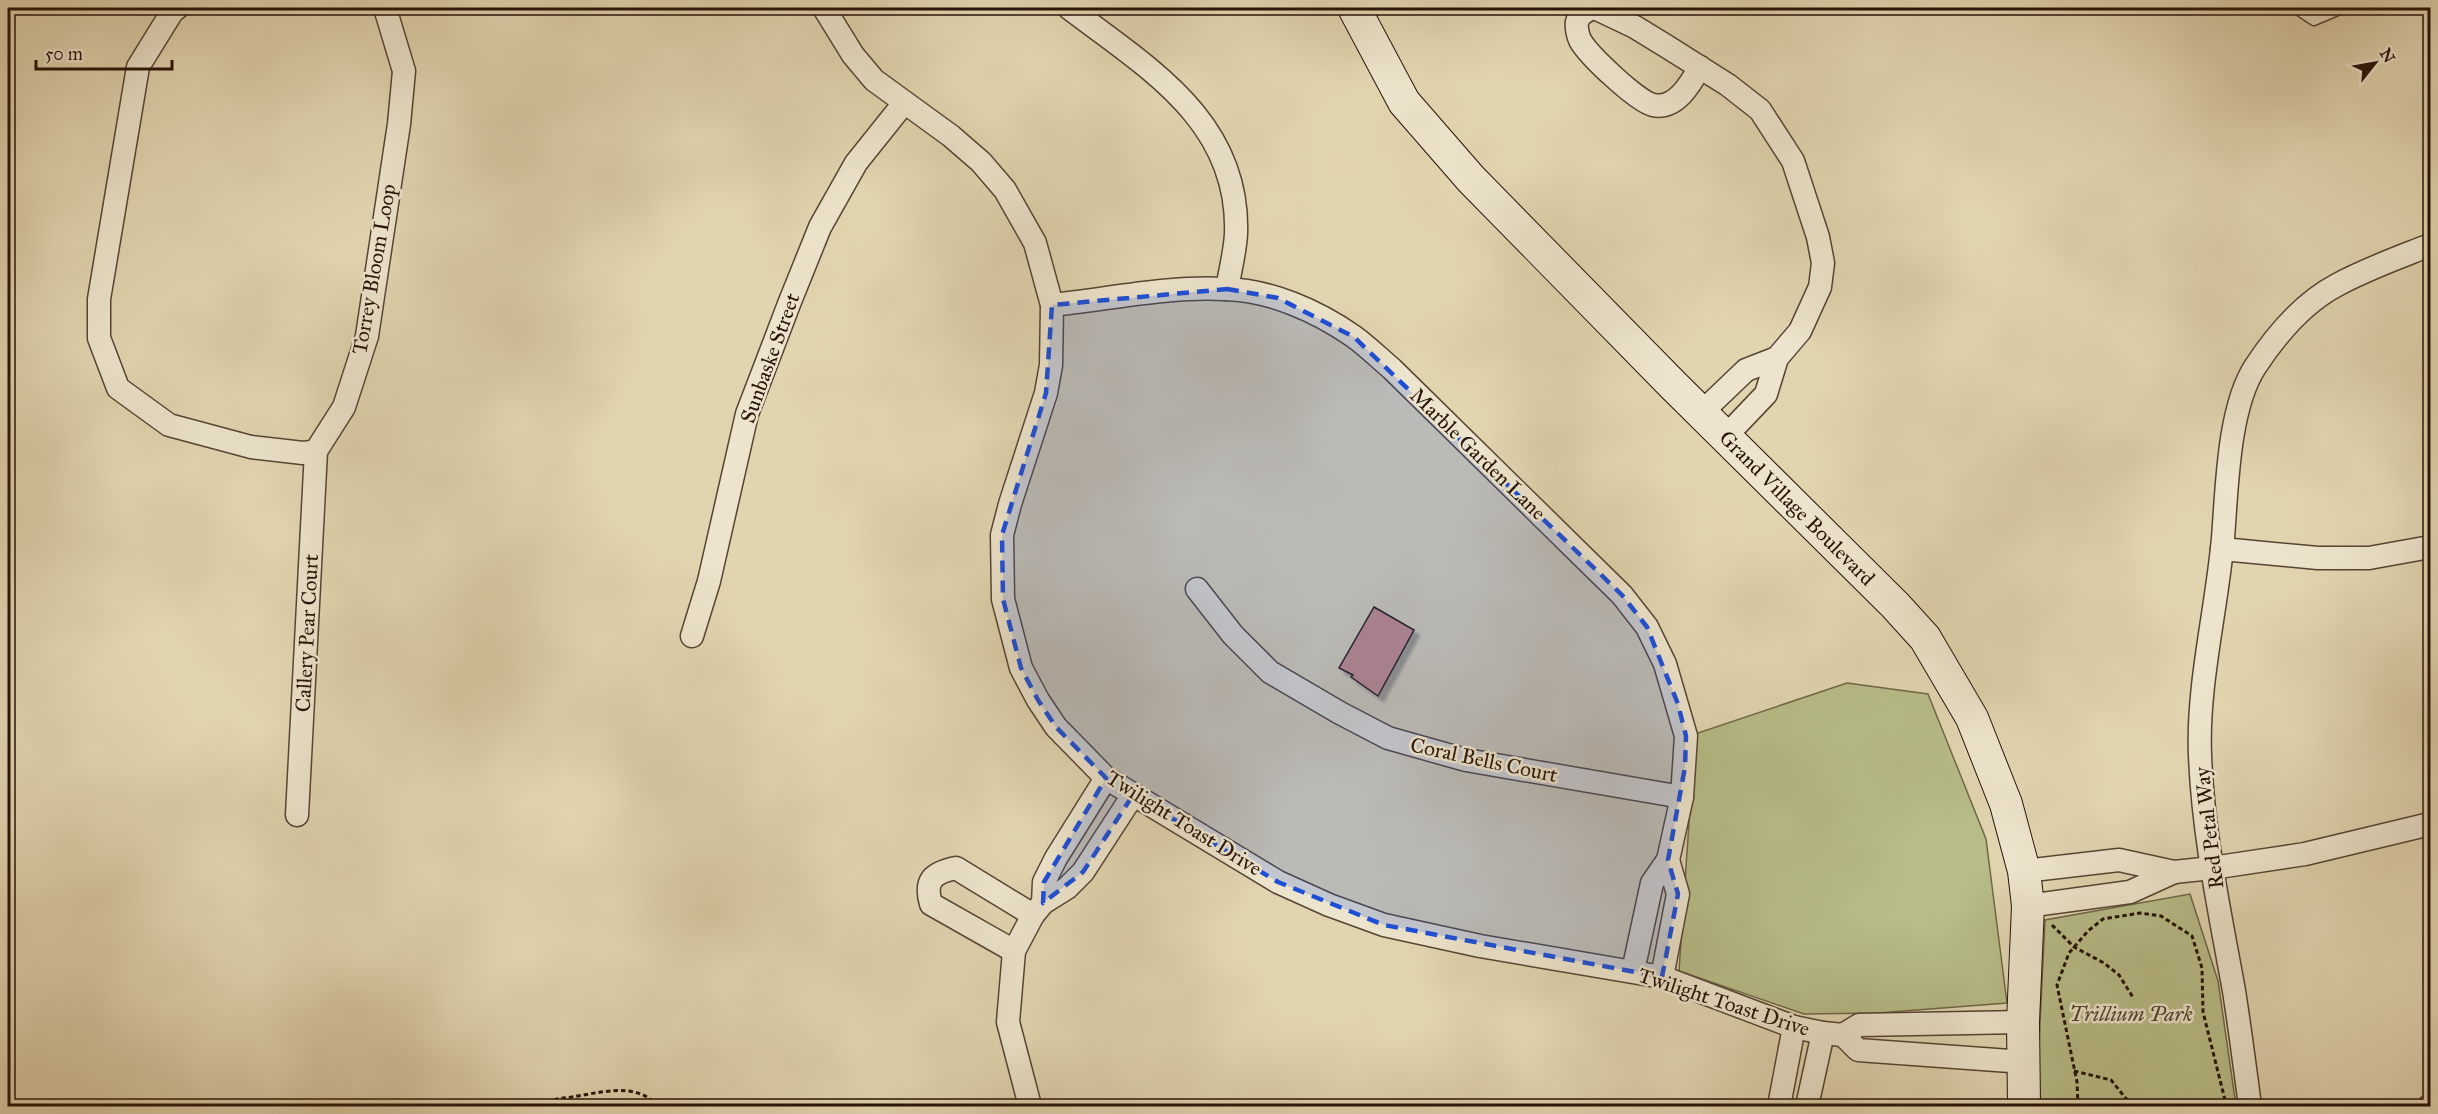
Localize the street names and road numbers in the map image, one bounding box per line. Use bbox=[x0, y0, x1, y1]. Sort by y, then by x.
street label: Torrey Bloom Loop bbox=[346, 182, 402, 356]
street label: Sunbaske Street bbox=[734, 289, 806, 426]
street label: Marble Garden Lane bbox=[1405, 382, 1552, 526]
street label: Grand Village Boulevard bbox=[1714, 425, 1881, 592]
street label: Callery Pear Court bbox=[290, 553, 324, 713]
street label: Coral Bells Court bbox=[1408, 732, 1560, 788]
street label: Red Petal Way bbox=[2188, 764, 2229, 890]
street label: Twilight Toast Drive bbox=[1101, 765, 1267, 882]
street label: Twilight Toast Drive bbox=[1635, 962, 1813, 1042]

